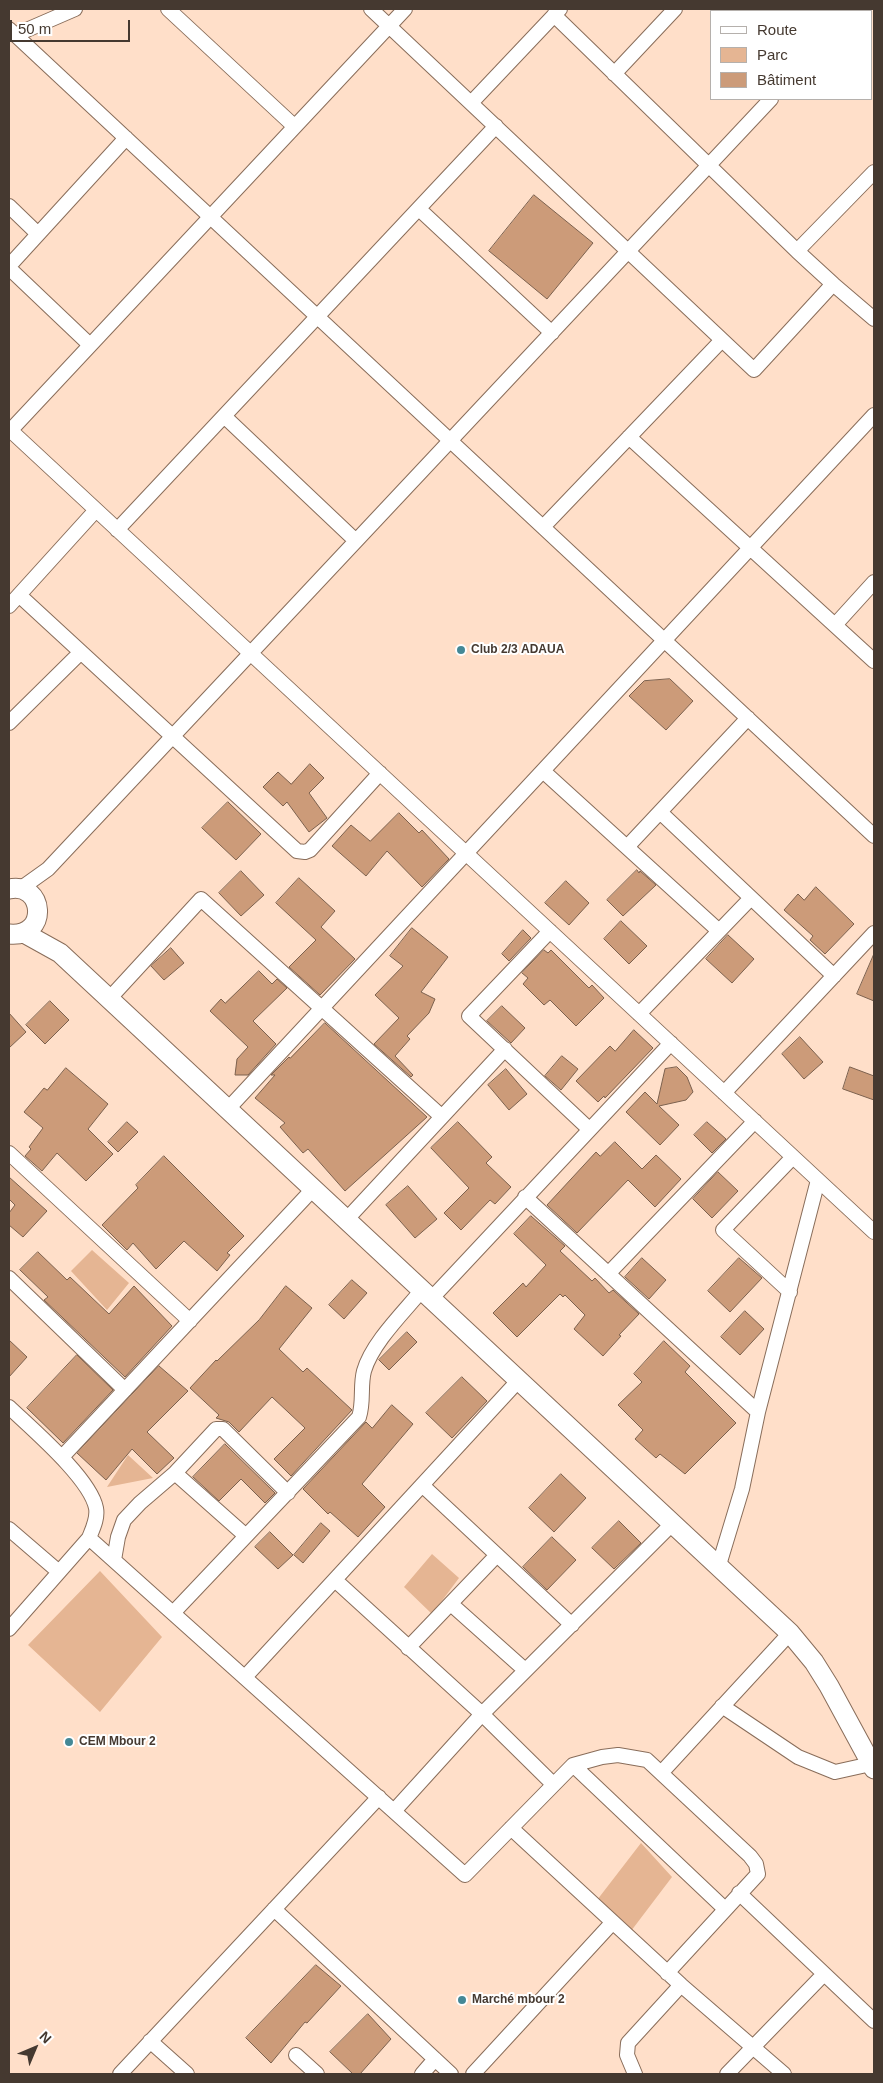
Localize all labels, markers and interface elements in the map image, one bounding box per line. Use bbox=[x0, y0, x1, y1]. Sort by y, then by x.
scale bar bbox=[12, 10, 132, 42]
legend bbox=[710, 10, 873, 100]
text: 50 m bbox=[18, 20, 51, 37]
text: Route bbox=[757, 21, 797, 38]
text: Parc bbox=[757, 46, 788, 63]
text: Bâtiment bbox=[757, 71, 816, 88]
place label: Club 2/3 ADAUA bbox=[471, 643, 564, 657]
marker: Club 2/3 ADAUA bbox=[455, 644, 467, 656]
place label: CEM Mbour 2 bbox=[79, 1735, 156, 1749]
marker: CEM Mbour 2 bbox=[63, 1736, 75, 1748]
place label: Marché mbour 2 bbox=[472, 1993, 565, 2007]
marker: Marché mbour 2 bbox=[456, 1994, 468, 2006]
north arrow bbox=[10, 2023, 60, 2073]
text: N bbox=[36, 2028, 55, 2047]

